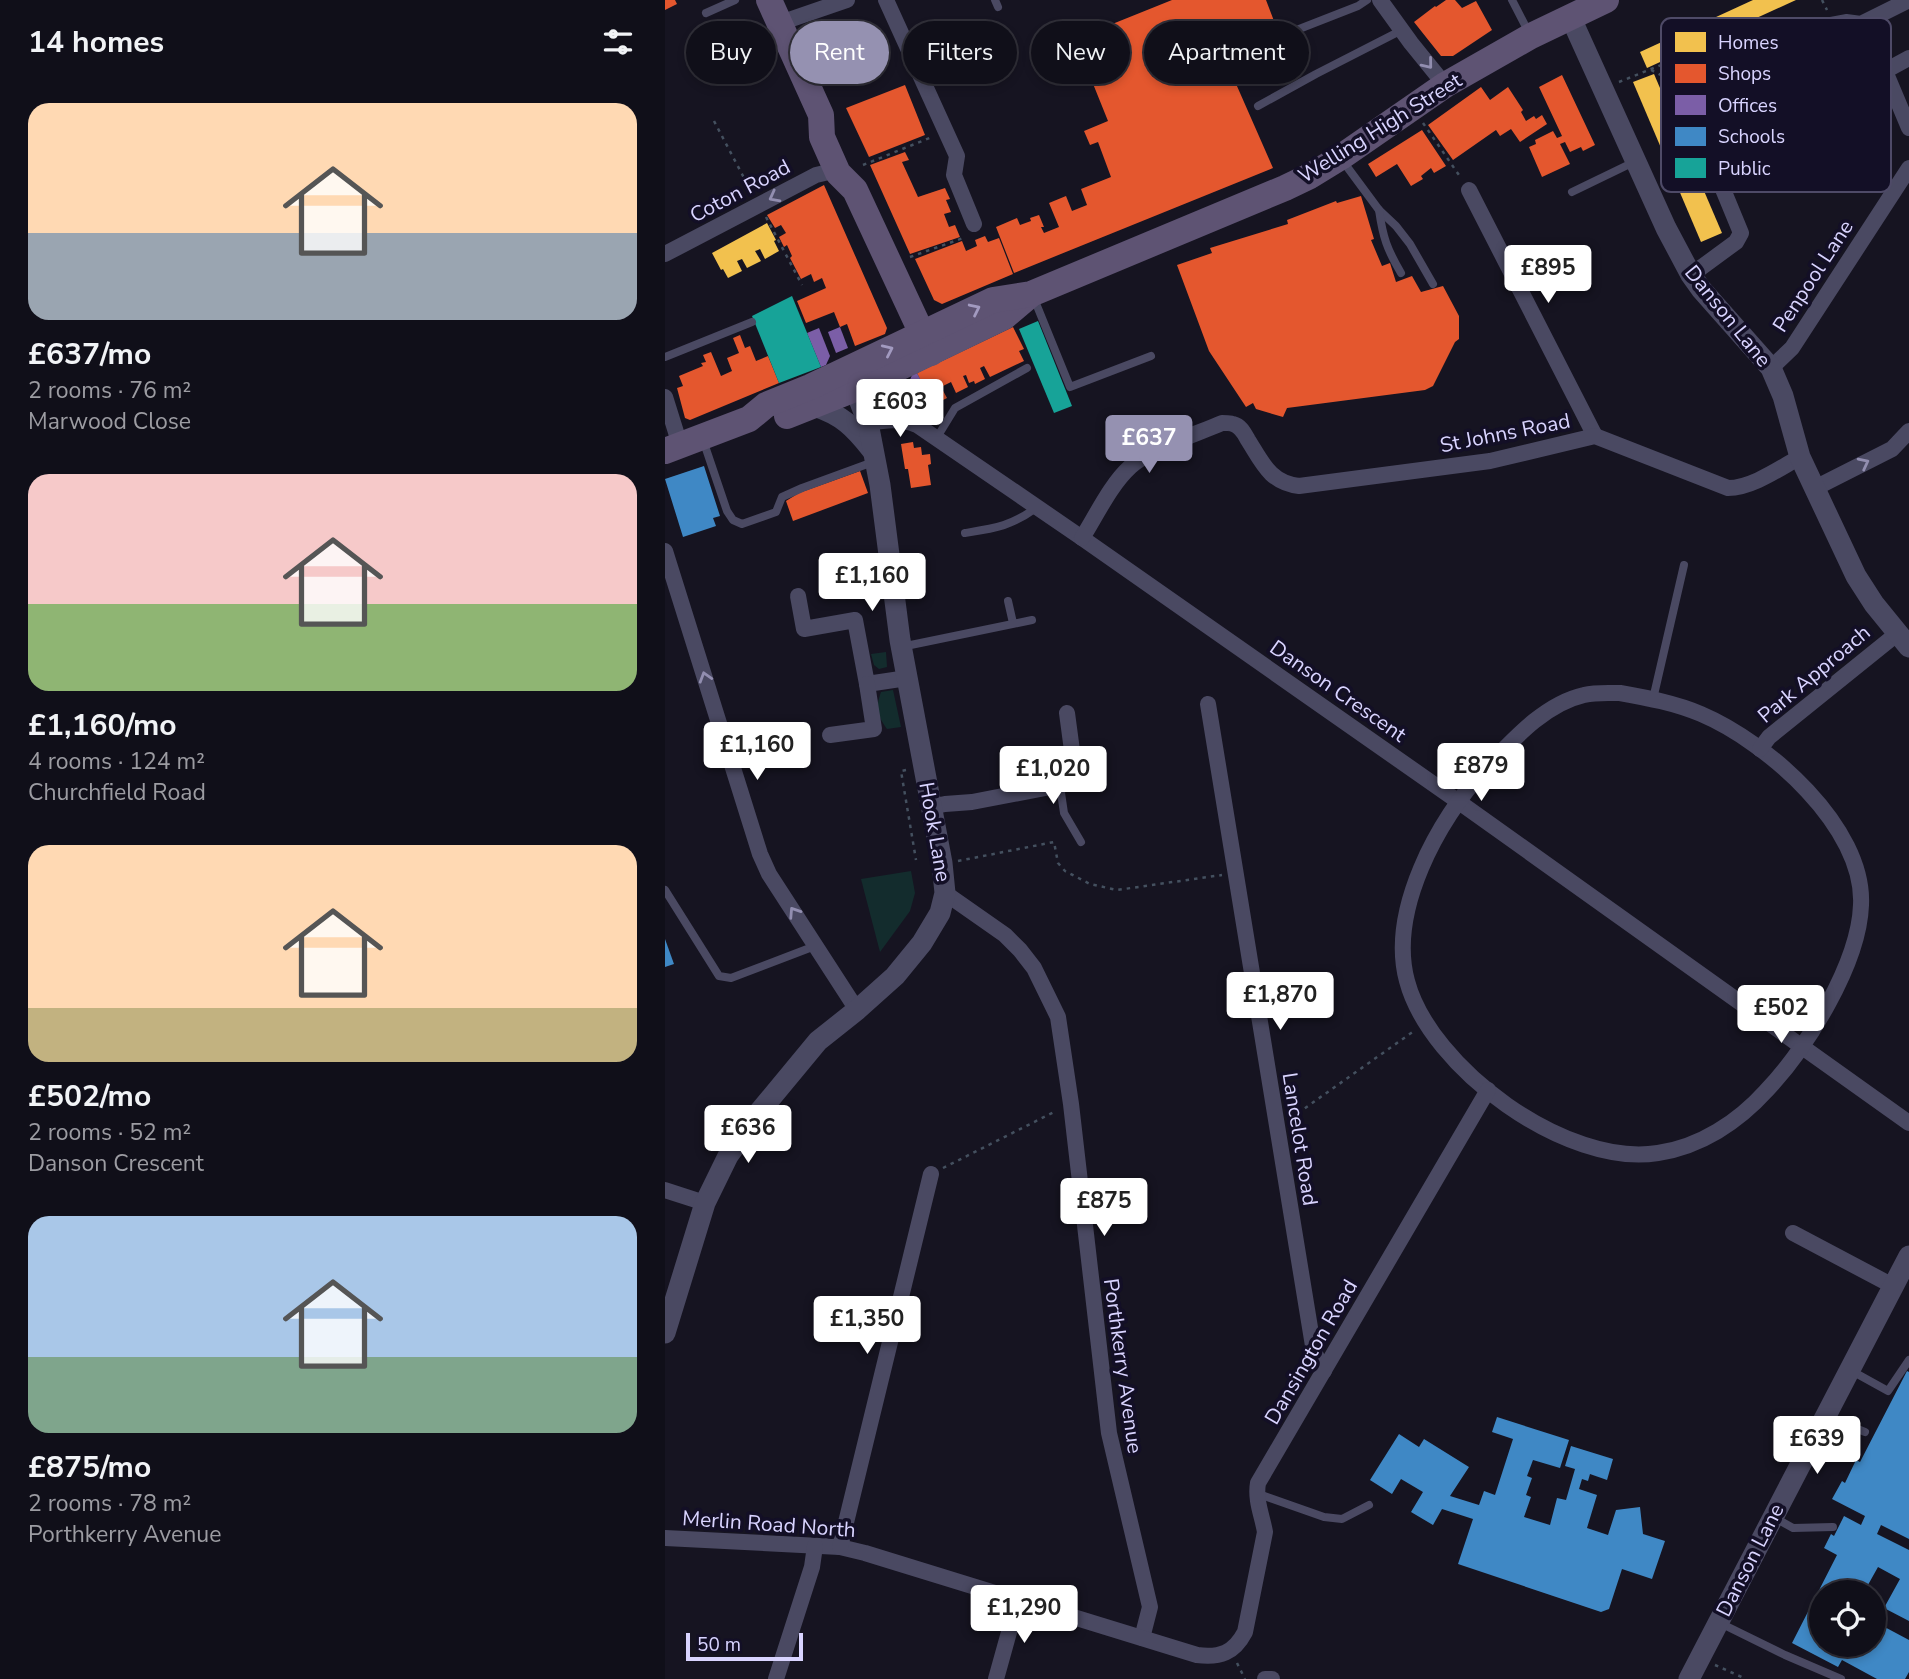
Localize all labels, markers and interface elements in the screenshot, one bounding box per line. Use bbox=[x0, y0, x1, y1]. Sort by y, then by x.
legend bbox=[1661, 18, 1891, 192]
chip: Buy bbox=[686, 21, 776, 84]
chip: Rent bbox=[790, 21, 889, 84]
chip: Filters bbox=[903, 21, 1017, 84]
chip: New bbox=[1031, 21, 1130, 84]
chip: Apartment bbox=[1144, 21, 1309, 84]
text: 14 homes bbox=[28, 22, 164, 63]
icon: filters bbox=[599, 23, 637, 61]
text: Homes bbox=[1718, 30, 1779, 56]
one-way arrow bbox=[1420, 57, 1433, 69]
text: Shops bbox=[1718, 61, 1771, 87]
street label: Welling High Street bbox=[1293, 66, 1468, 190]
text: Offices bbox=[1718, 93, 1777, 119]
text: Schools bbox=[1718, 124, 1785, 150]
icon: home bbox=[270, 148, 396, 274]
street label: Coton Road bbox=[685, 153, 795, 229]
text: Public bbox=[1718, 156, 1771, 182]
one-way arrow bbox=[769, 188, 782, 202]
street label: Penpool Lane bbox=[1766, 214, 1860, 338]
pin: £895 bbox=[1507, 246, 1589, 305]
text: £895 bbox=[1520, 252, 1576, 283]
street label: Danson Lane bbox=[1678, 259, 1778, 373]
one-way arrow bbox=[968, 303, 980, 317]
text: £637/mo bbox=[28, 334, 151, 375]
one-way arrow bbox=[881, 344, 893, 358]
text: 2 rooms · 76 m² bbox=[28, 375, 191, 406]
pin: £603 bbox=[859, 380, 941, 439]
text: £603 bbox=[872, 386, 928, 417]
text: Marwood Close bbox=[28, 406, 191, 437]
street label: St Johns Road bbox=[1437, 407, 1573, 459]
pin: £637 bbox=[1108, 416, 1190, 475]
text: £637 bbox=[1121, 422, 1177, 453]
one-way arrow bbox=[1857, 457, 1869, 471]
icon: home bbox=[270, 519, 396, 645]
pin: £1,160 bbox=[815, 554, 929, 613]
text: £1,160 bbox=[835, 560, 909, 591]
street label: Park Approach bbox=[1752, 619, 1876, 729]
street label: Danson Crescent bbox=[1264, 634, 1412, 749]
one-way arrow bbox=[698, 672, 713, 684]
text: £1,160/mo bbox=[28, 705, 177, 746]
pin: £1,160 bbox=[700, 722, 814, 782]
text: £1,160 bbox=[720, 729, 794, 760]
pin: £879 bbox=[1440, 744, 1522, 803]
text: 4 rooms · 124 m² bbox=[28, 746, 205, 777]
pin: £1,020 bbox=[996, 746, 1110, 806]
text: £879 bbox=[1453, 750, 1509, 781]
text: £1,020 bbox=[1016, 753, 1090, 784]
text: Churchfield Road bbox=[28, 777, 206, 808]
street label: Hook Lane bbox=[912, 780, 958, 884]
icon: home bbox=[270, 890, 396, 1016]
one-way arrow bbox=[789, 906, 802, 919]
pin: £1,870 bbox=[1223, 972, 1337, 1032]
text: £1,870 bbox=[1243, 979, 1317, 1010]
pin: £502 bbox=[1740, 986, 1822, 1045]
text: £502 bbox=[1753, 992, 1809, 1023]
street label: Lancelot Road bbox=[1276, 1070, 1324, 1208]
text: £502/mo bbox=[28, 1076, 151, 1117]
pin: £636 bbox=[707, 1106, 789, 1165]
text: £636 bbox=[720, 1112, 776, 1143]
text: 2 rooms · 52 m² bbox=[28, 1117, 191, 1148]
text: Danson Crescent bbox=[28, 1148, 204, 1179]
pin: £875 bbox=[1063, 1178, 1145, 1238]
text: £875 bbox=[1076, 1185, 1132, 1216]
icon: home bbox=[270, 1261, 396, 1387]
street label: Dansington Road bbox=[1258, 1274, 1364, 1430]
street label: Porthkerry Avenue bbox=[1097, 1277, 1149, 1455]
pin: £1,350 bbox=[810, 1296, 924, 1356]
text: £1,350 bbox=[830, 1303, 904, 1334]
pin: £639 bbox=[1776, 1416, 1858, 1476]
text: £639 bbox=[1789, 1423, 1845, 1454]
text: £875/mo bbox=[28, 1447, 151, 1488]
text: 2 rooms · 78 m² bbox=[28, 1488, 191, 1519]
street label: Danson Lane bbox=[1710, 1499, 1790, 1621]
street label: Merlin Road North bbox=[681, 1504, 857, 1544]
text: Porthkerry Avenue bbox=[28, 1519, 221, 1550]
map controls bbox=[1809, 1580, 1886, 1657]
button: locate bbox=[1809, 1580, 1886, 1657]
pin: £1,290 bbox=[967, 1586, 1081, 1645]
text: £1,290 bbox=[987, 1592, 1061, 1623]
scale bar bbox=[686, 1630, 803, 1662]
text: 50 m bbox=[697, 1632, 741, 1658]

